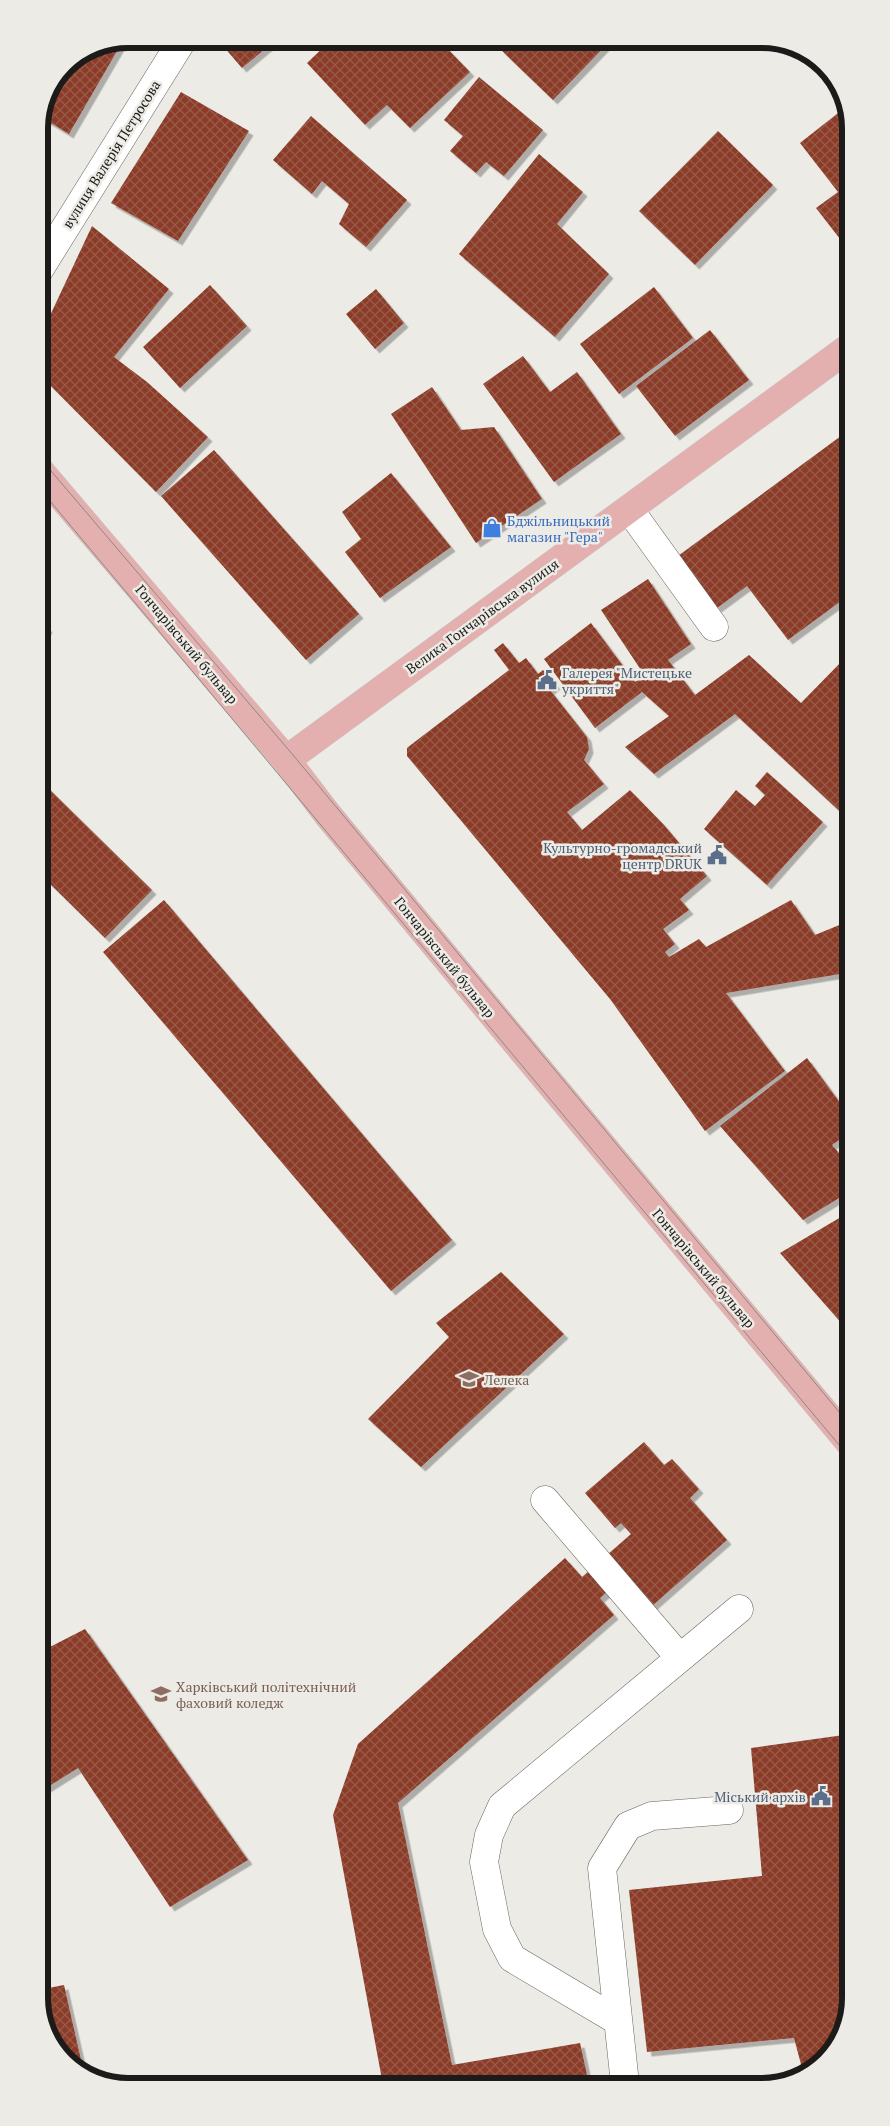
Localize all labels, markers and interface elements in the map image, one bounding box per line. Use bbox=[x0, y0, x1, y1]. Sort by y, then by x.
street label: вулиця Валерія Петросова bbox=[58, 76, 164, 232]
place label: Бджільницький магазин "Гера" bbox=[507, 511, 610, 546]
shop icon: Бджільницький магазин "Гера" bbox=[481, 517, 503, 539]
street label: Велика Гончарівська вулиця bbox=[402, 554, 562, 678]
street label: Гончарівський бульвар bbox=[131, 580, 243, 708]
place label: Галерея "Мистецьке укриття" bbox=[561, 663, 692, 698]
public building icon: Галерея "Мистецьке укриття" bbox=[536, 669, 558, 691]
place label: Культурно-громадський центр DRUK bbox=[543, 838, 703, 873]
public building icon: Культурно-громадський центр DRUK bbox=[706, 844, 728, 866]
street label: Гончарівський бульвар bbox=[390, 893, 500, 1021]
street label: Гончарівський бульвар bbox=[648, 1204, 760, 1332]
school or university icon: Лелека bbox=[458, 1368, 480, 1390]
place label: Лелека bbox=[483, 1370, 529, 1389]
place label: Харківський політехнічний фаховий коледж bbox=[176, 1677, 357, 1712]
school or university icon: Харківський політехнічний фаховий коледж bbox=[150, 1683, 172, 1705]
public building icon: Міський архів bbox=[810, 1785, 832, 1807]
place label: Міський архів bbox=[714, 1787, 806, 1806]

